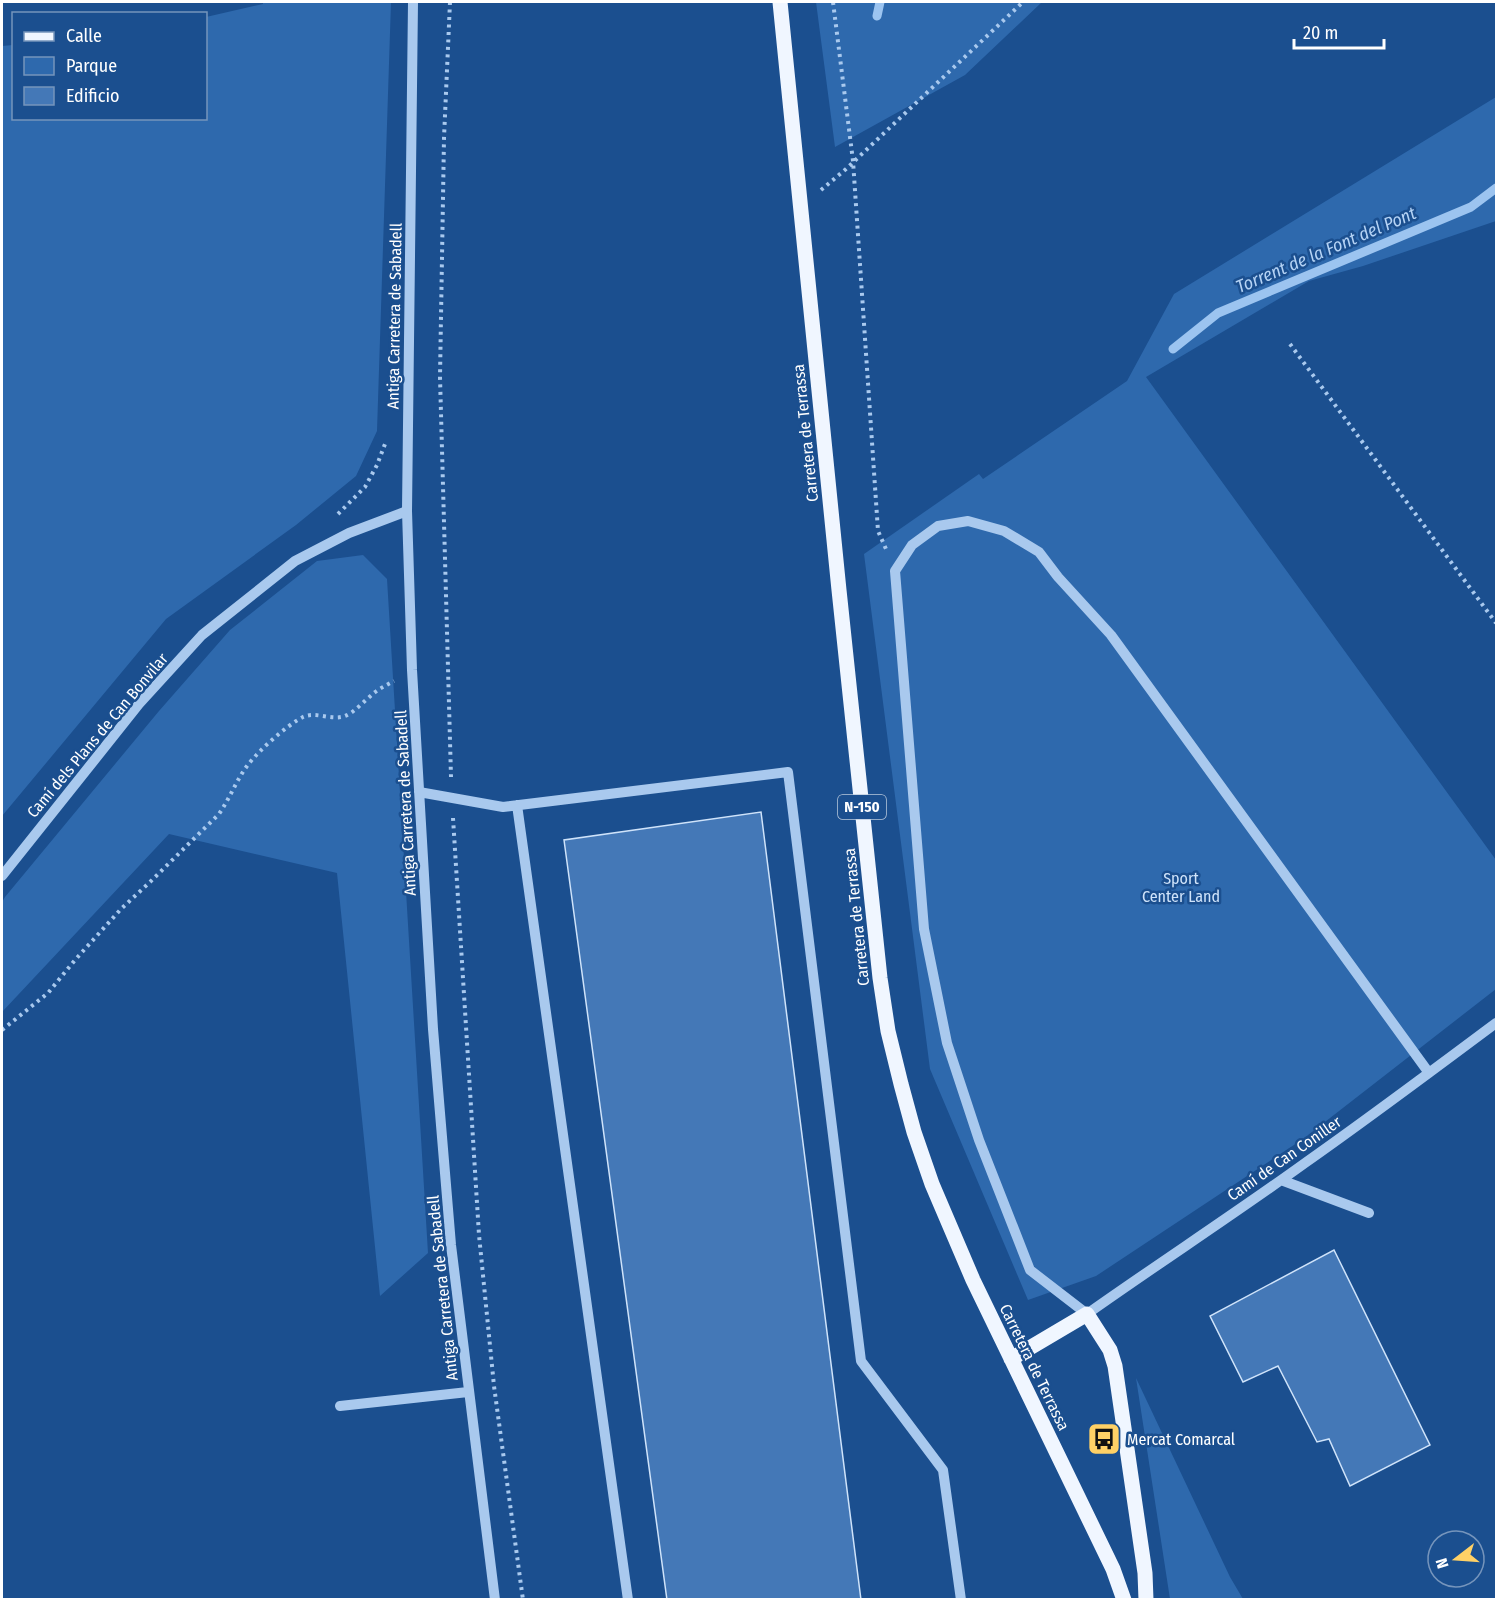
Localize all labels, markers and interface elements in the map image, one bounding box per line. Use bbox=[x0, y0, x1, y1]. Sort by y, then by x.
legend bbox=[12, 12, 207, 120]
scale bar bbox=[1294, 12, 1384, 50]
text: 20 m bbox=[1303, 22, 1338, 44]
text: Calle bbox=[66, 25, 102, 47]
text: Parque bbox=[66, 55, 117, 77]
text: Edificio bbox=[66, 85, 119, 107]
water label: Torrent de la Font del Pont bbox=[1233, 202, 1419, 298]
street label: Antiga Carretera de Sabadell bbox=[383, 223, 406, 409]
street label: Carretera de Terrassa bbox=[789, 363, 822, 503]
street label: Camí dels Plans de Can Bonvilar bbox=[23, 649, 172, 821]
street label: Antiga Carretera de Sabadell bbox=[391, 710, 420, 896]
road number: N-150 bbox=[838, 795, 886, 819]
street label: Carretera de Terrassa bbox=[840, 847, 873, 987]
park label: Sport Center Land bbox=[1142, 869, 1220, 906]
street label: Camí de Can Coniller bbox=[1224, 1112, 1345, 1205]
street label: Antiga Carretera de Sabadell bbox=[423, 1194, 462, 1381]
street label: Carretera de Terrassa bbox=[996, 1301, 1073, 1434]
bus stop icon: Mercat Comarcal bbox=[1086, 1421, 1122, 1457]
place label: Mercat Comarcal bbox=[1127, 1430, 1235, 1449]
north arrow bbox=[1426, 1529, 1486, 1589]
text: N bbox=[1432, 1556, 1453, 1571]

